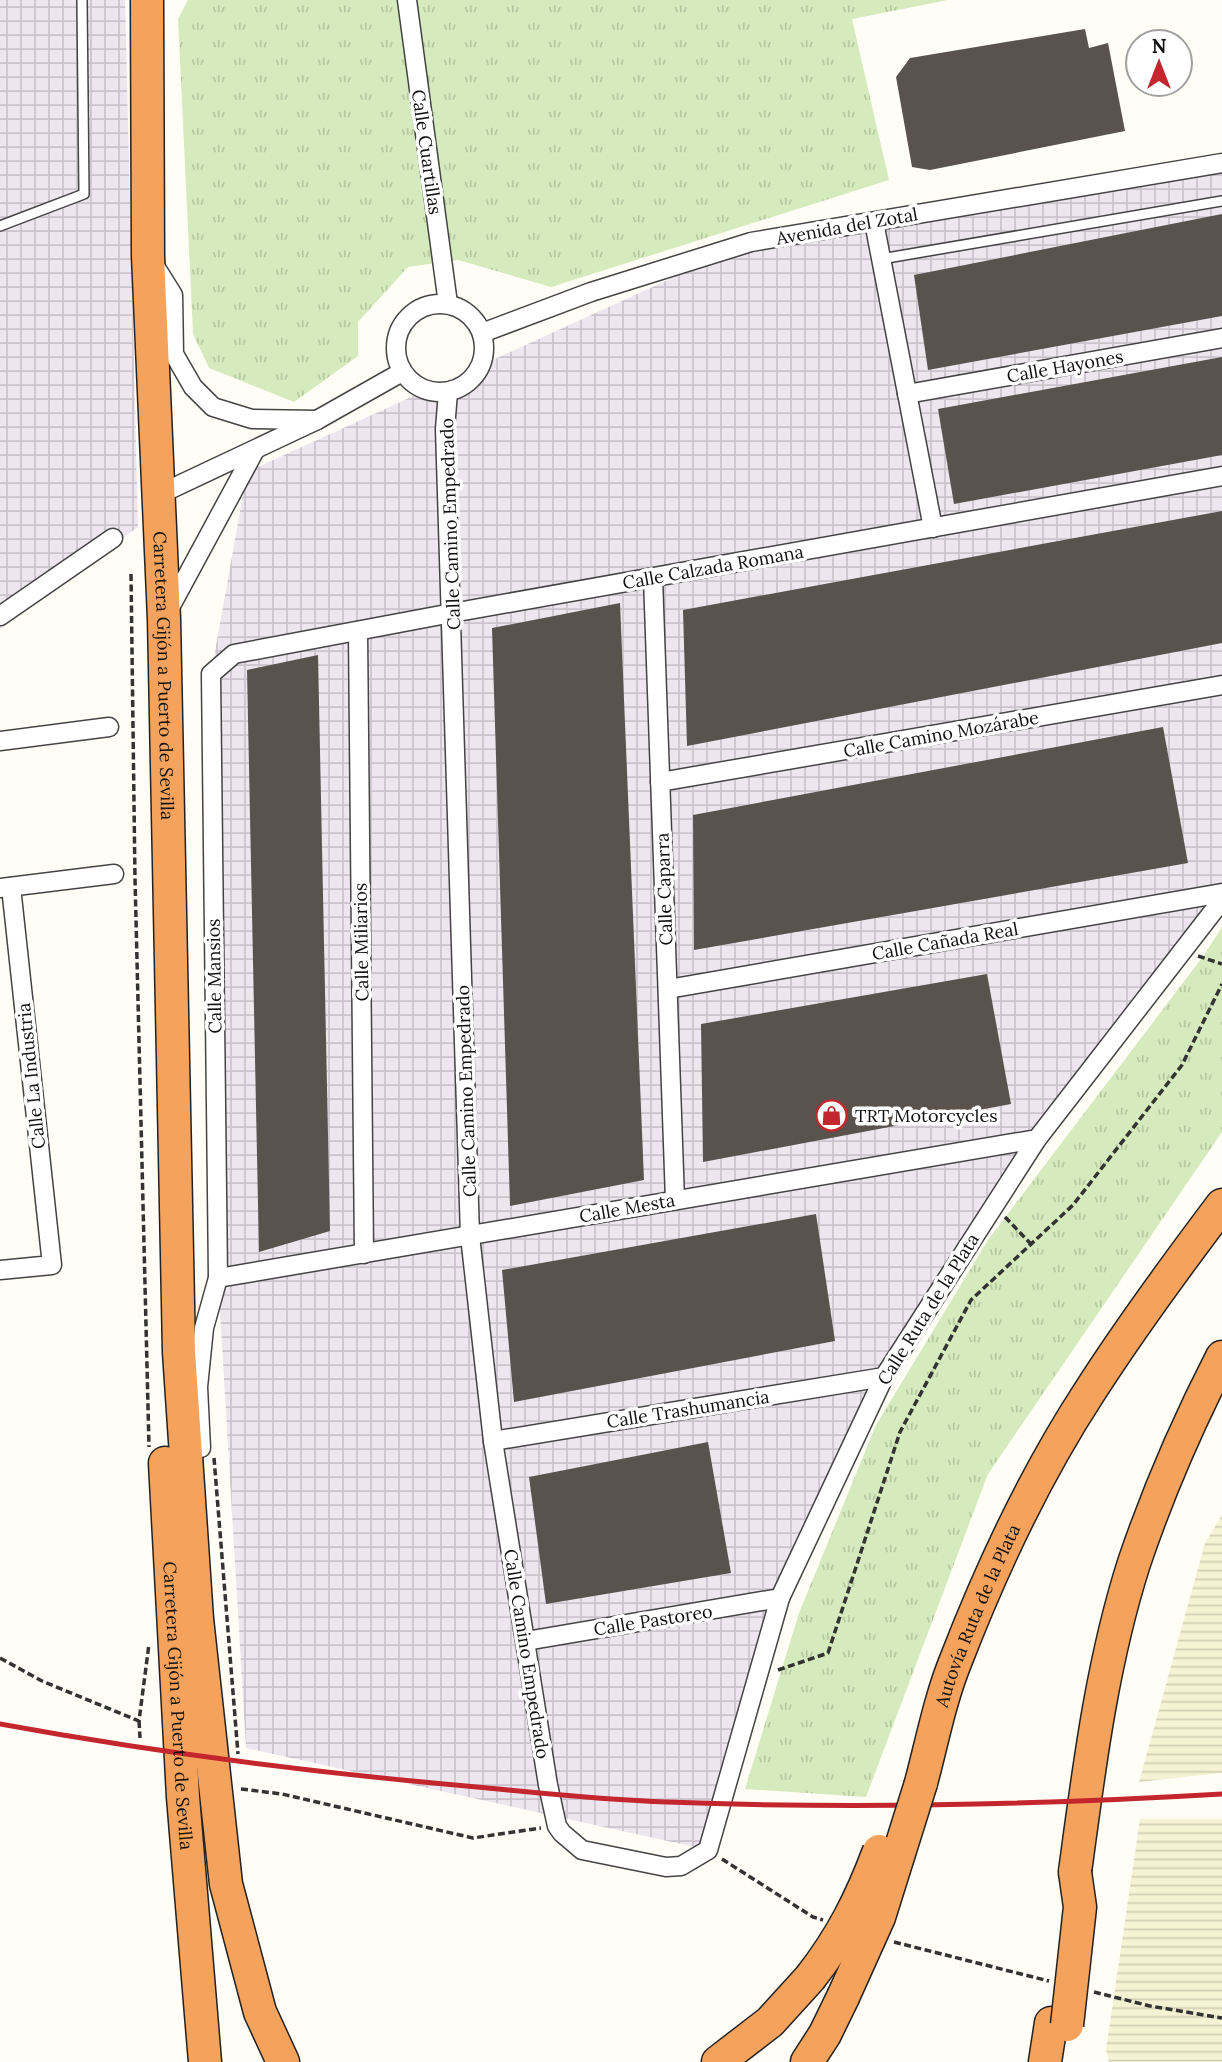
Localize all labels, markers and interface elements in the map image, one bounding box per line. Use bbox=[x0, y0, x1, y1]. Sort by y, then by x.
north arrow bbox=[1124, 28, 1194, 98]
text: N bbox=[1152, 34, 1167, 58]
street label: Calle Cuartillas bbox=[407, 88, 447, 216]
street label: Avenida del Zotal bbox=[773, 202, 920, 250]
street label: Calle Hayones bbox=[1005, 344, 1125, 388]
street label: Calle Camino Empedrado bbox=[435, 418, 465, 630]
street label: Carretera Gijón a Puerto de Sevilla bbox=[149, 531, 180, 820]
street label: Calle Calzada Romana bbox=[621, 540, 805, 594]
street label: Calle Camino Mozárabe bbox=[842, 705, 1041, 763]
street label: Calle Caparra bbox=[651, 832, 677, 946]
street label: Calle Miliarios bbox=[348, 882, 374, 1002]
street label: Calle Cañada Real bbox=[870, 917, 1020, 965]
street label: Calle Mansios bbox=[201, 918, 227, 1034]
street label: Calle Camino Empedrado bbox=[451, 985, 481, 1197]
street label: Calle La Industria bbox=[12, 1002, 50, 1150]
shop icon: TRT Motorcycles bbox=[815, 1098, 849, 1132]
place label: TRT Motorcycles bbox=[855, 1104, 998, 1127]
street label: Calle Mesta bbox=[577, 1188, 677, 1228]
street label: Calle Ruta de la Plata bbox=[872, 1229, 984, 1389]
street label: Calle Trashumancia bbox=[605, 1385, 771, 1433]
street label: Autovía Ruta de la Plata bbox=[929, 1520, 1025, 1711]
street label: Calle Camino Empedrado bbox=[499, 1547, 555, 1761]
street label: Carretera Gijón a Puerto de Sevilla bbox=[159, 1561, 199, 1851]
street label: Calle Pastoreo bbox=[592, 1599, 714, 1641]

